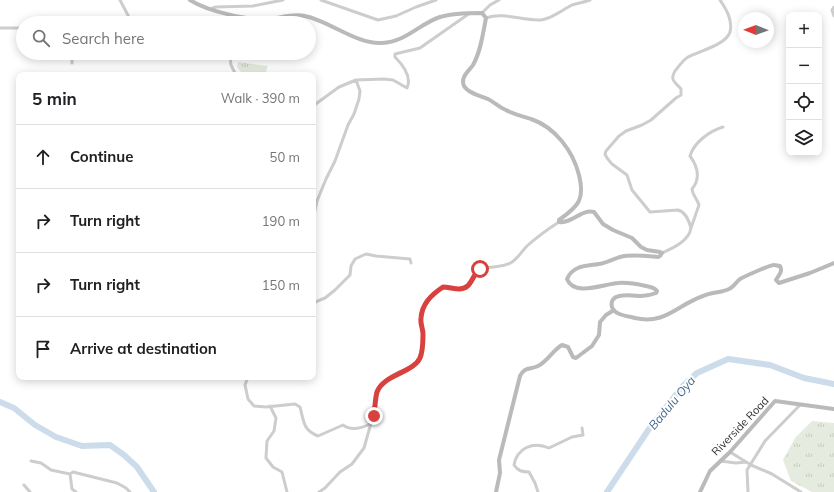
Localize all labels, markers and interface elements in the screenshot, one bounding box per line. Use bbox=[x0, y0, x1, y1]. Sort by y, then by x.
north arrow bbox=[738, 12, 774, 48]
map controls bbox=[786, 12, 822, 156]
button: + bbox=[786, 12, 822, 48]
search box bbox=[16, 16, 316, 60]
icon: search bbox=[30, 27, 52, 49]
text: Search here bbox=[62, 29, 144, 48]
button: − bbox=[786, 48, 822, 84]
button: locate bbox=[786, 84, 822, 120]
text: 5 min bbox=[32, 88, 77, 109]
text: Walk · 390 m bbox=[221, 90, 300, 106]
button: layers bbox=[786, 120, 822, 156]
icon: ahead bbox=[32, 146, 54, 168]
text: Continue bbox=[70, 147, 133, 166]
text: 50 m bbox=[270, 149, 300, 165]
icon: right bbox=[32, 210, 54, 232]
text: Turn right bbox=[70, 211, 140, 230]
text: 190 m bbox=[262, 213, 300, 229]
route start bbox=[471, 260, 489, 278]
icon: right bbox=[32, 274, 54, 296]
text: Turn right bbox=[70, 275, 140, 294]
text: 150 m bbox=[262, 277, 300, 293]
icon: arrive bbox=[32, 338, 54, 360]
text: Arrive at destination bbox=[70, 339, 217, 358]
water label: Badulu Oya bbox=[645, 373, 698, 432]
street label: Riverside Road bbox=[708, 394, 772, 458]
route end bbox=[365, 407, 383, 425]

